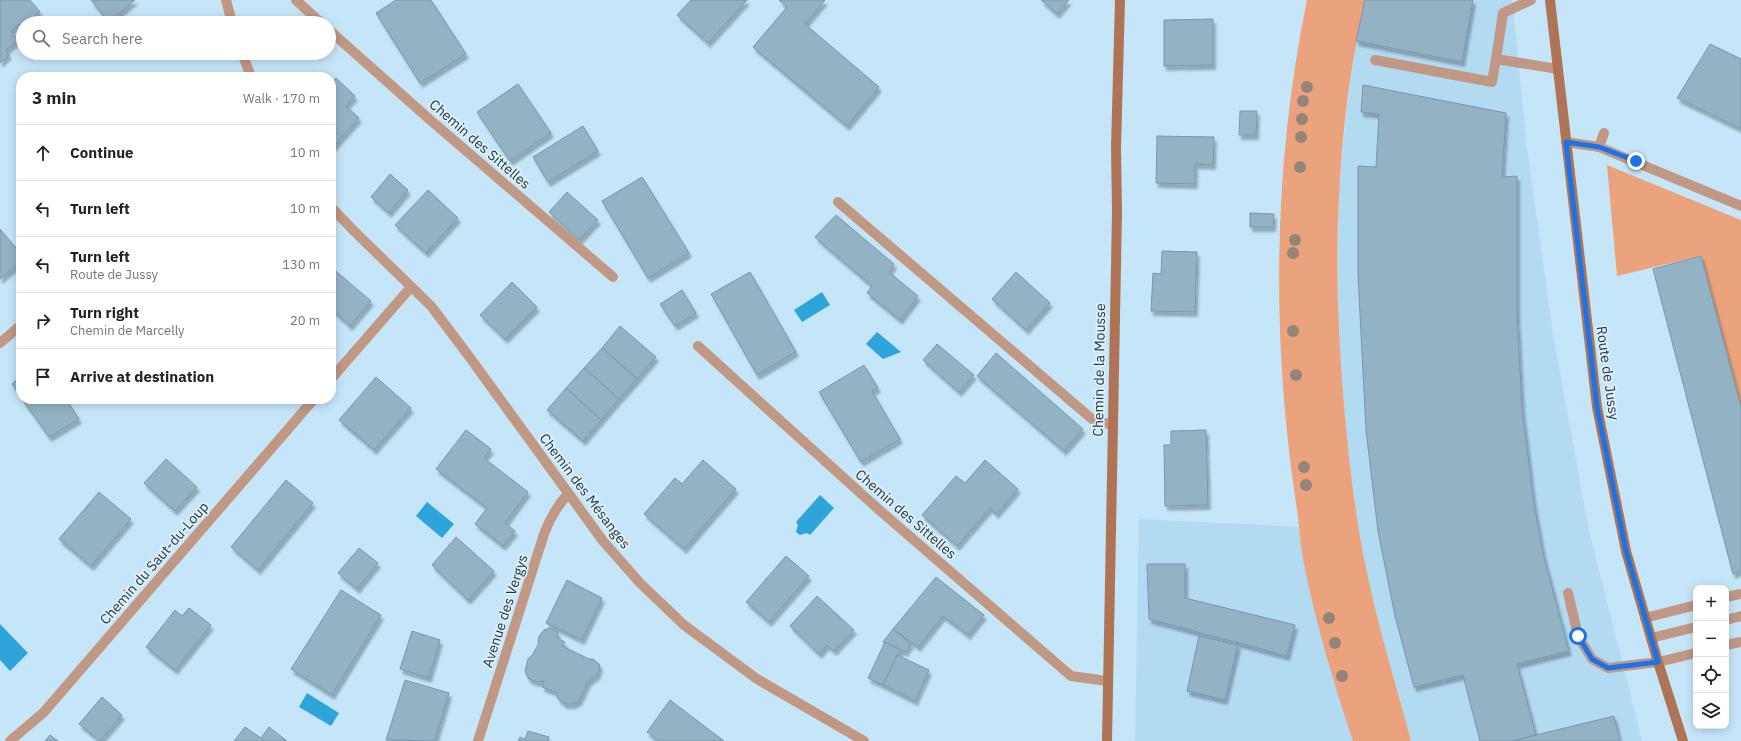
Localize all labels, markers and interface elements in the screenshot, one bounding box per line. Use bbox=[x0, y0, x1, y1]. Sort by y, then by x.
search box bbox=[16, 16, 336, 60]
icon: search bbox=[30, 27, 52, 49]
text: Search here bbox=[62, 29, 142, 48]
text: 3 min bbox=[32, 87, 76, 109]
text: Walk · 170 m bbox=[243, 90, 320, 107]
street label: Chemin des Sittelles bbox=[426, 95, 534, 193]
icon: ahead bbox=[32, 142, 54, 164]
text: Continue bbox=[70, 143, 134, 162]
text: 10 m bbox=[290, 144, 320, 161]
route end bbox=[1627, 152, 1645, 170]
icon: left bbox=[32, 198, 54, 220]
text: Turn left bbox=[70, 199, 130, 218]
text: 10 m bbox=[290, 200, 320, 217]
text: Turn left bbox=[70, 247, 130, 266]
icon: left bbox=[32, 254, 54, 276]
text: 130 m bbox=[282, 256, 320, 273]
text: Route de Jussy bbox=[70, 266, 158, 283]
text: Turn right bbox=[70, 303, 139, 322]
street label: Chemin de la Mousse bbox=[1089, 303, 1109, 437]
icon: right bbox=[32, 310, 54, 332]
text: 20 m bbox=[290, 312, 320, 329]
text: Chemin de Marcelly bbox=[70, 322, 185, 339]
street label: Route de Jussy bbox=[1592, 325, 1624, 421]
icon: arrive bbox=[32, 366, 54, 388]
text: Arrive at destination bbox=[70, 367, 214, 386]
street label: Chemin des Mésanges bbox=[536, 430, 635, 553]
street label: Chemin des Sittelles bbox=[852, 465, 960, 563]
street label: Chemin du Saut-du-Loup bbox=[96, 498, 212, 628]
street label: Avenue des Vergys bbox=[478, 552, 532, 670]
map controls bbox=[1693, 585, 1729, 729]
button: + bbox=[1693, 585, 1729, 621]
button: − bbox=[1693, 621, 1729, 657]
route start bbox=[1569, 627, 1587, 645]
button: locate bbox=[1693, 657, 1729, 693]
button: layers bbox=[1693, 693, 1729, 729]

